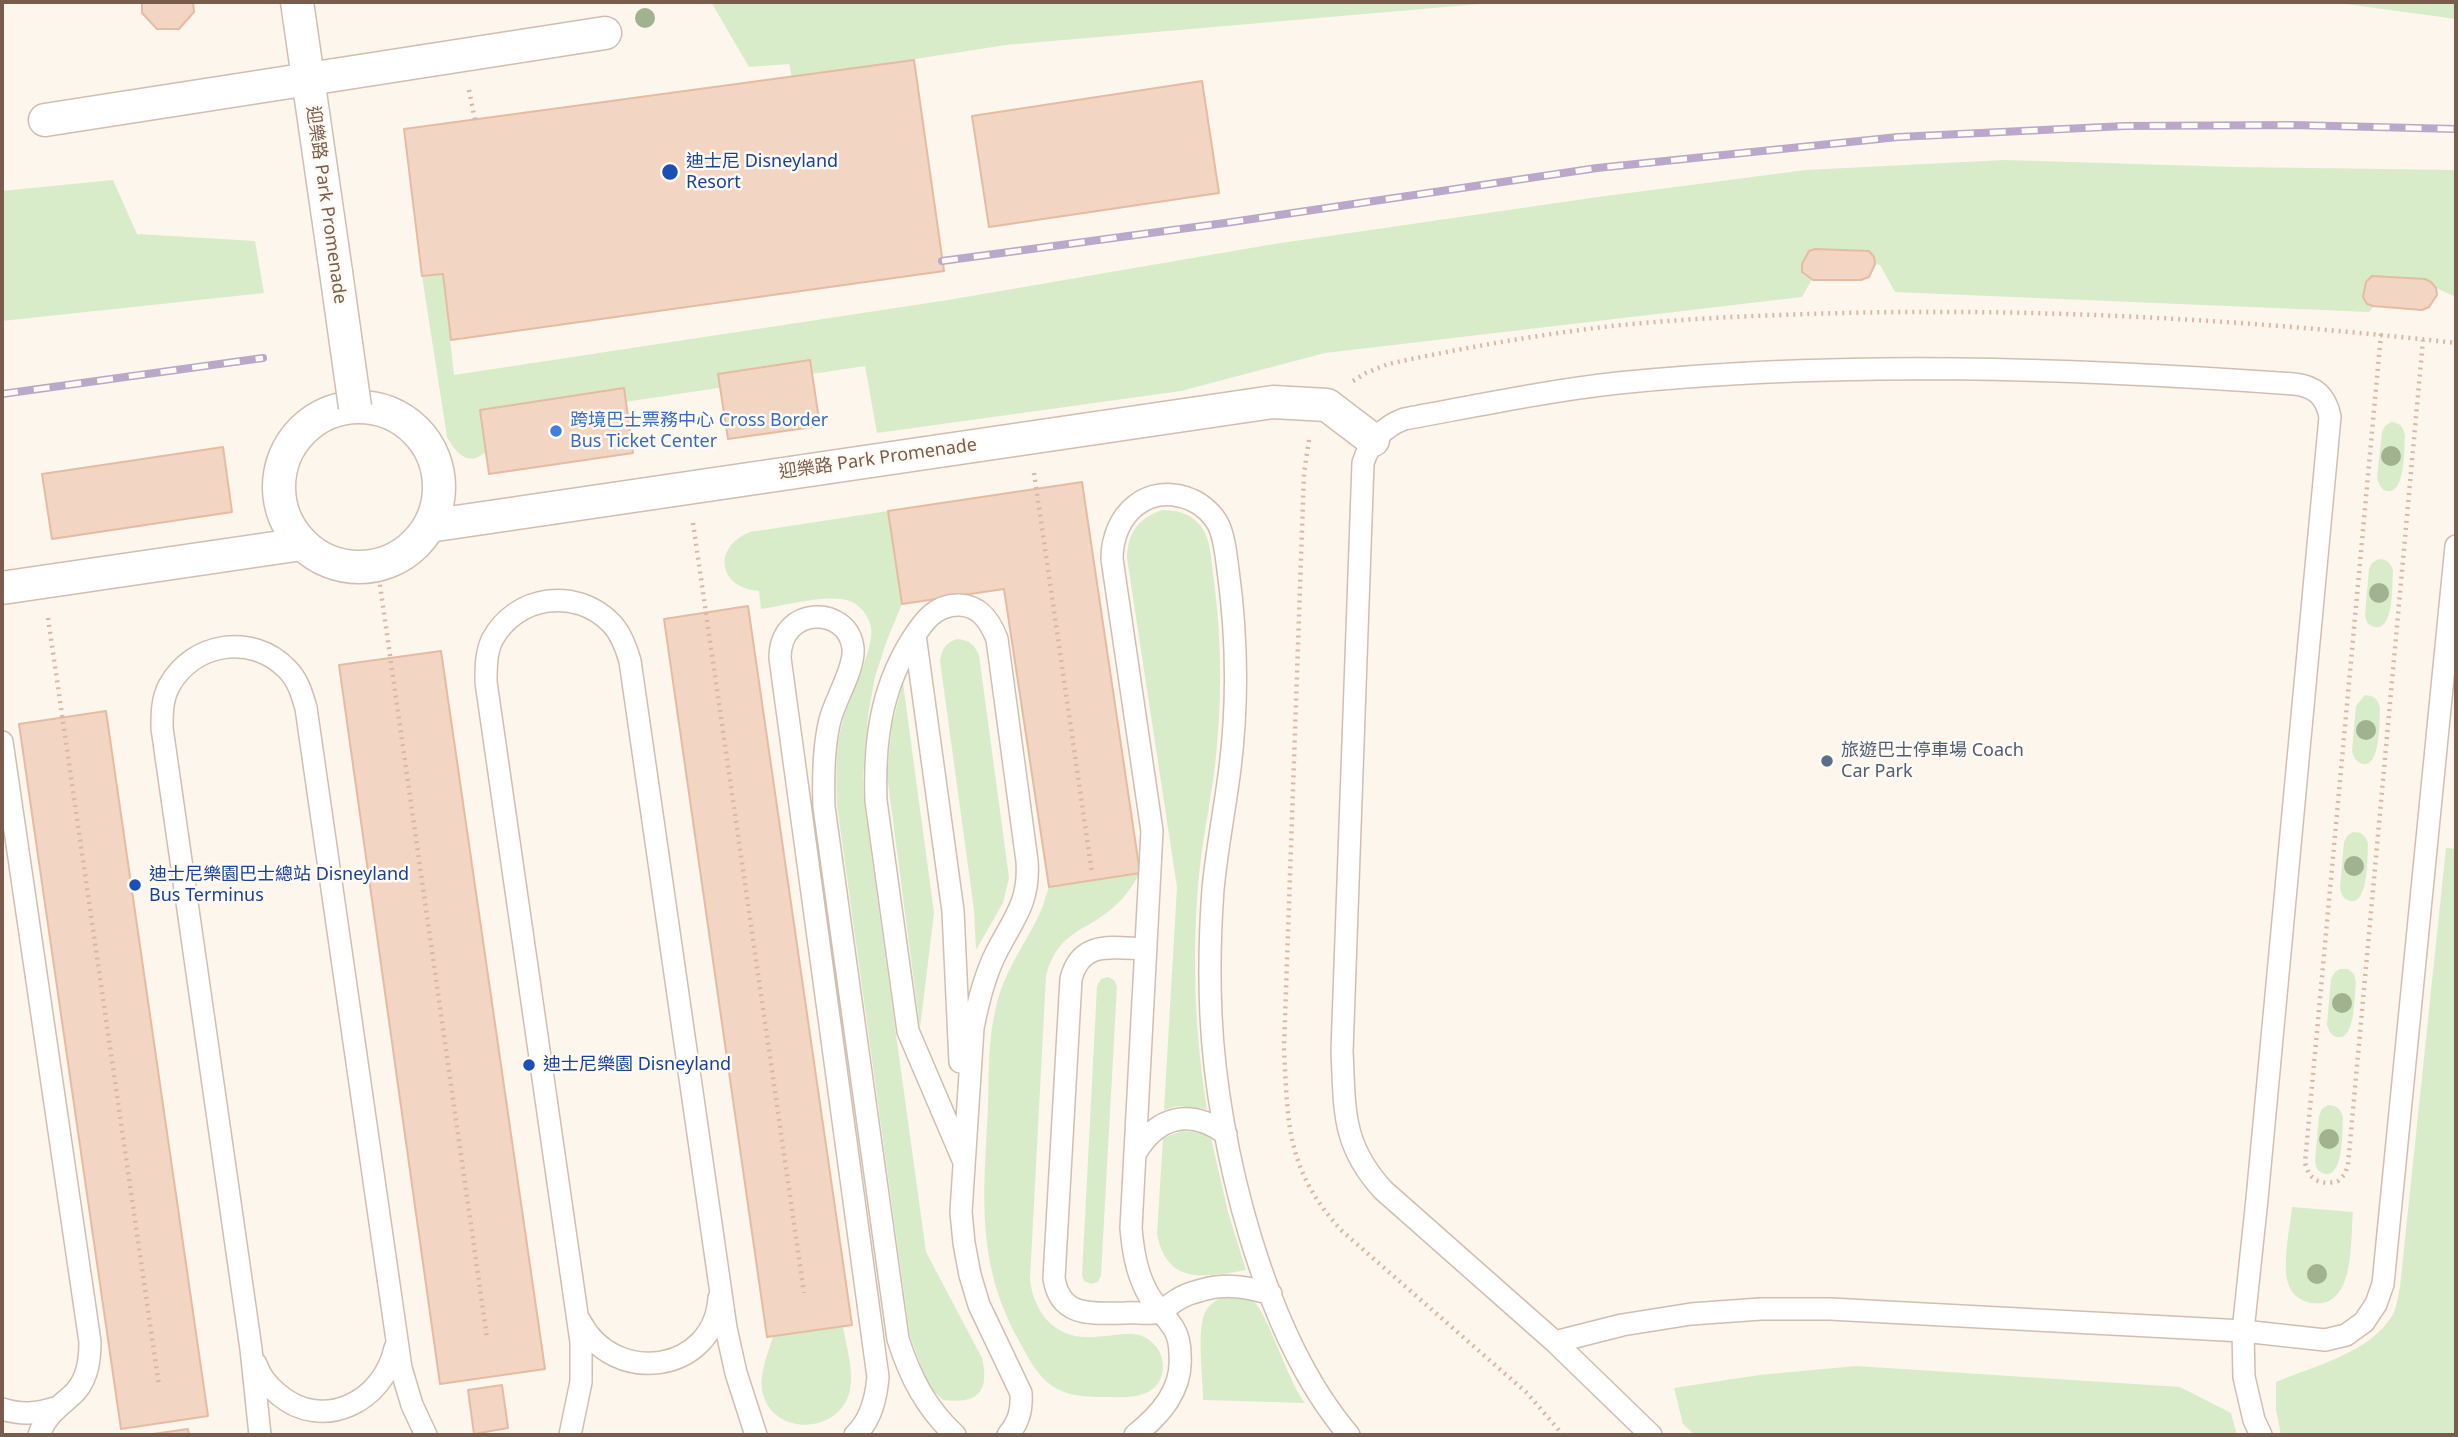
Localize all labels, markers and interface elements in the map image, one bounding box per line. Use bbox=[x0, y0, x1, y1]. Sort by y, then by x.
street label: 迎樂路 Park Promenade bbox=[301, 105, 351, 305]
place label: 迪士尼 Disneyland Resort bbox=[686, 151, 838, 194]
marker: 迪士尼 Disneyland Resort bbox=[660, 162, 680, 182]
place label: 跨境巴士票務中心 Cross Border Bus Ticket Center bbox=[570, 410, 828, 452]
marker: 跨境巴士票務中心 Cross Border Bus Ticket Center bbox=[548, 423, 564, 439]
street label: 迎樂路 Park Promenade bbox=[778, 434, 978, 484]
place label: 旅遊巴士停車場 Coach Car Park bbox=[1841, 740, 2024, 782]
marker: 旅遊巴士停車場 Coach Car Park bbox=[1819, 753, 1835, 769]
place label: 迪士尼樂園巴士總站 Disneyland Bus Terminus bbox=[149, 864, 409, 906]
marker: 迪士尼樂園巴士總站 Disneyland Bus Terminus bbox=[127, 877, 143, 893]
place label: 迪士尼樂園 Disneyland bbox=[543, 1054, 731, 1076]
marker: 迪士尼樂園 Disneyland bbox=[521, 1057, 537, 1073]

